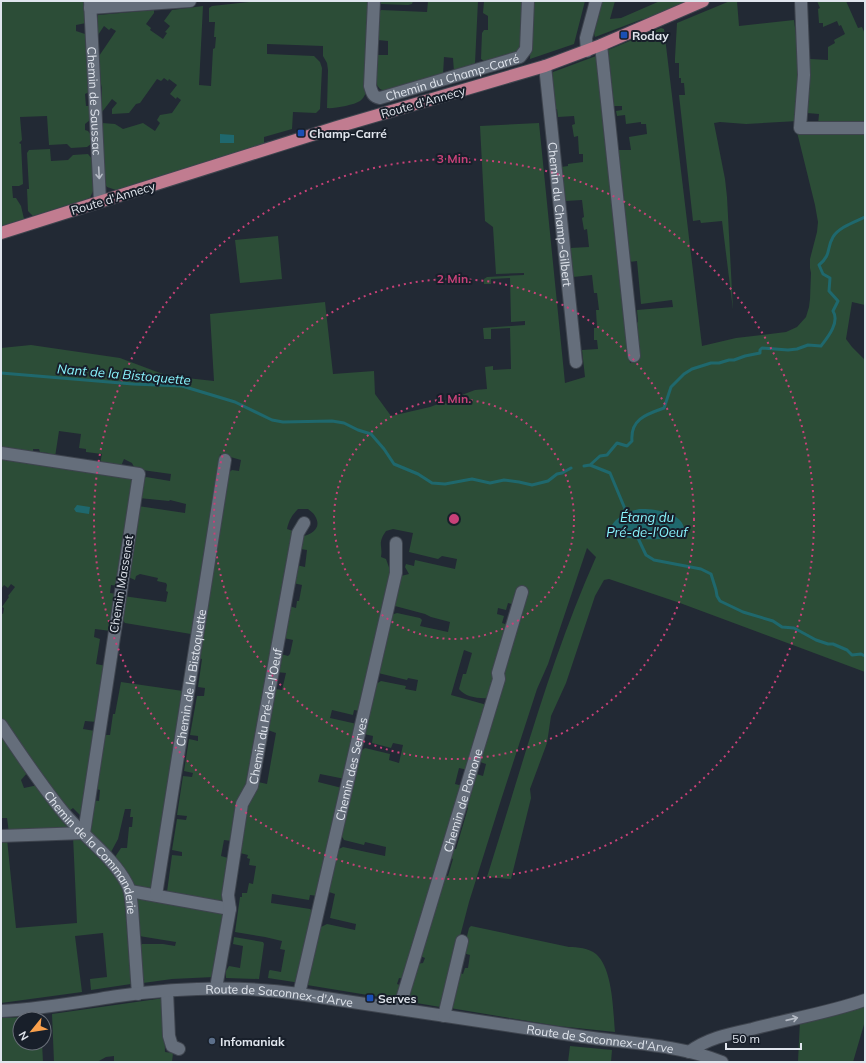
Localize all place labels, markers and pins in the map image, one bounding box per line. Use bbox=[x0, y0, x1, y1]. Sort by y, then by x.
place label: Roday bbox=[632, 28, 669, 43]
marker: Roday bbox=[619, 30, 629, 40]
place label: Champ-Carré bbox=[309, 126, 387, 141]
marker: Champ-Carré bbox=[296, 128, 306, 138]
centre of rings bbox=[447, 512, 461, 526]
place label: Serves bbox=[378, 991, 416, 1006]
marker: Serves bbox=[365, 993, 375, 1003]
place label: Infomaniak bbox=[220, 1034, 285, 1049]
marker: Infomaniak bbox=[207, 1036, 217, 1046]

